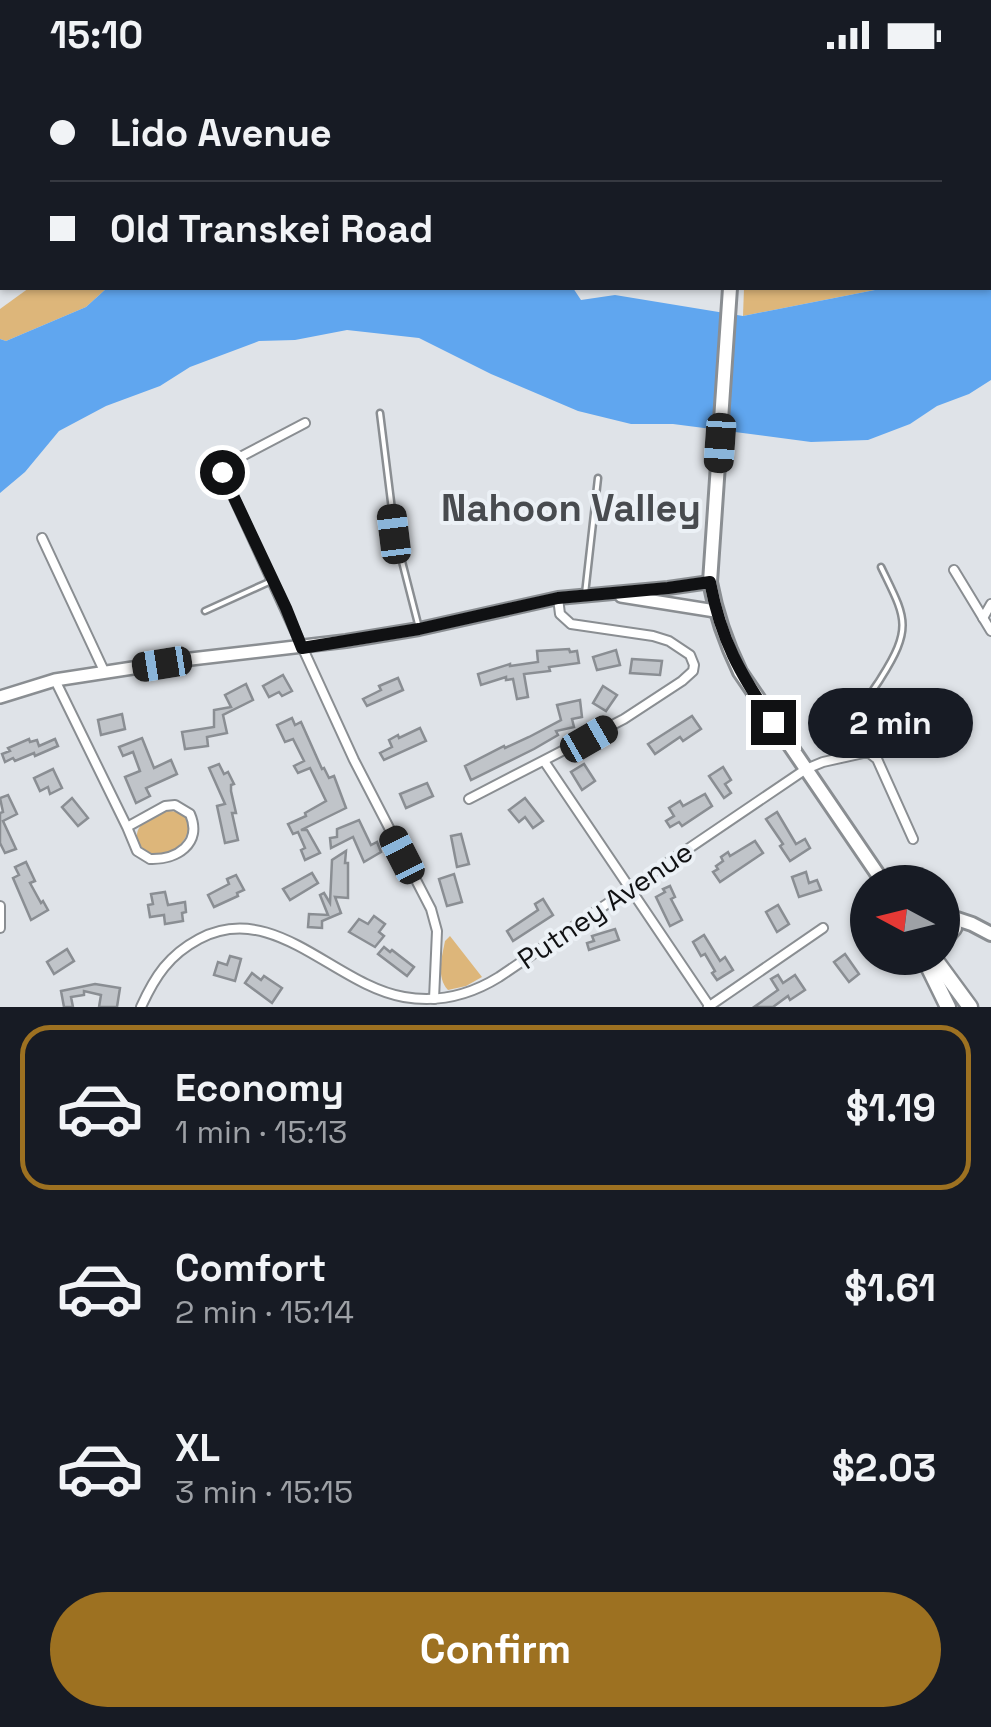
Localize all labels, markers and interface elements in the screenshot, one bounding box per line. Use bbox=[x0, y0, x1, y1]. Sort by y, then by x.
text: 15:10 bbox=[50, 11, 143, 59]
text: Lido Avenue bbox=[110, 109, 332, 157]
text: Old Transkei Road bbox=[110, 205, 433, 253]
car bbox=[703, 412, 737, 474]
route start bbox=[200, 450, 245, 495]
district label: Nahoon Valley bbox=[441, 484, 701, 532]
car bbox=[375, 502, 413, 566]
car bbox=[130, 644, 194, 684]
callout: 2 min bbox=[808, 687, 973, 757]
route end bbox=[751, 700, 796, 745]
text: 2 min bbox=[849, 703, 932, 743]
car bbox=[556, 711, 622, 767]
car bbox=[375, 821, 429, 889]
street label: Putney Avenue bbox=[511, 833, 699, 977]
north arrow bbox=[850, 865, 960, 975]
map controls bbox=[850, 865, 960, 975]
icon: car bbox=[55, 1063, 145, 1153]
text: Economy bbox=[175, 1064, 344, 1112]
text: $1.19 bbox=[846, 1084, 936, 1132]
text: 1 min · 15:13 bbox=[175, 1112, 347, 1152]
icon: car bbox=[55, 1243, 145, 1333]
text: Comfort bbox=[175, 1244, 326, 1292]
text: $1.61 bbox=[844, 1264, 936, 1312]
text: 2 min · 15:14 bbox=[175, 1292, 354, 1332]
icon: car bbox=[55, 1423, 145, 1513]
text: XL bbox=[175, 1424, 220, 1472]
text: $2.03 bbox=[832, 1444, 936, 1492]
text: 3 min · 15:15 bbox=[175, 1472, 353, 1512]
button: Confirm bbox=[50, 1592, 941, 1707]

